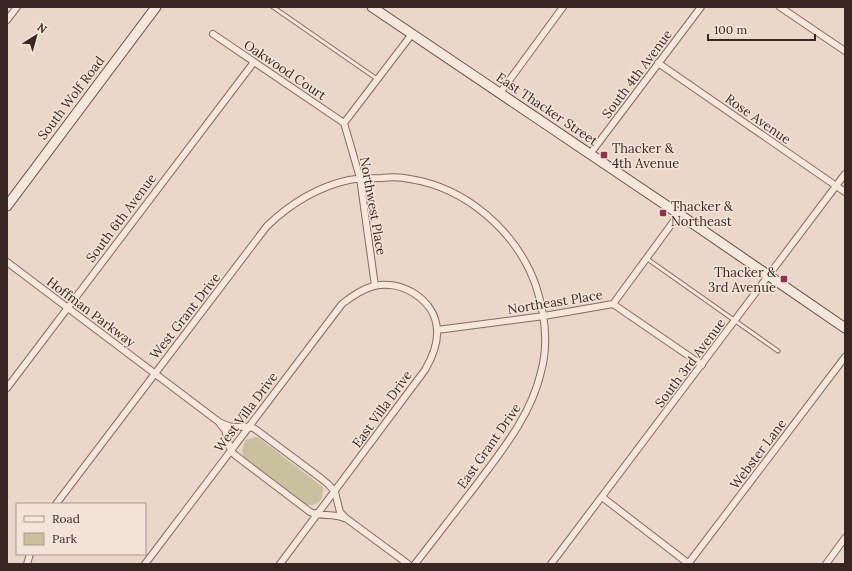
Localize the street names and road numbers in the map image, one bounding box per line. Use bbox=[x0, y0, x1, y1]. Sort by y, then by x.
street label: South 4th Avenue bbox=[598, 26, 676, 122]
street label: Oakwood Court bbox=[240, 36, 330, 104]
street label: South Wolf Road bbox=[34, 53, 108, 143]
street label: East Thacker Street bbox=[493, 69, 601, 149]
street label: Rose Avenue bbox=[722, 90, 794, 148]
street label: Northwest Place bbox=[356, 155, 390, 257]
street label: South 6th Avenue bbox=[82, 170, 160, 266]
street label: West Grant Drive bbox=[146, 269, 224, 363]
street label: Hoffman Parkway bbox=[43, 273, 139, 351]
street label: Northeast Place bbox=[506, 286, 604, 318]
street label: South 3rd Avenue bbox=[651, 315, 729, 411]
street label: East Villa Drive bbox=[348, 367, 416, 451]
street label: West Villa Drive bbox=[210, 369, 282, 455]
street label: East Grant Drive bbox=[453, 400, 525, 492]
street label: Webster Lane bbox=[726, 415, 790, 493]

